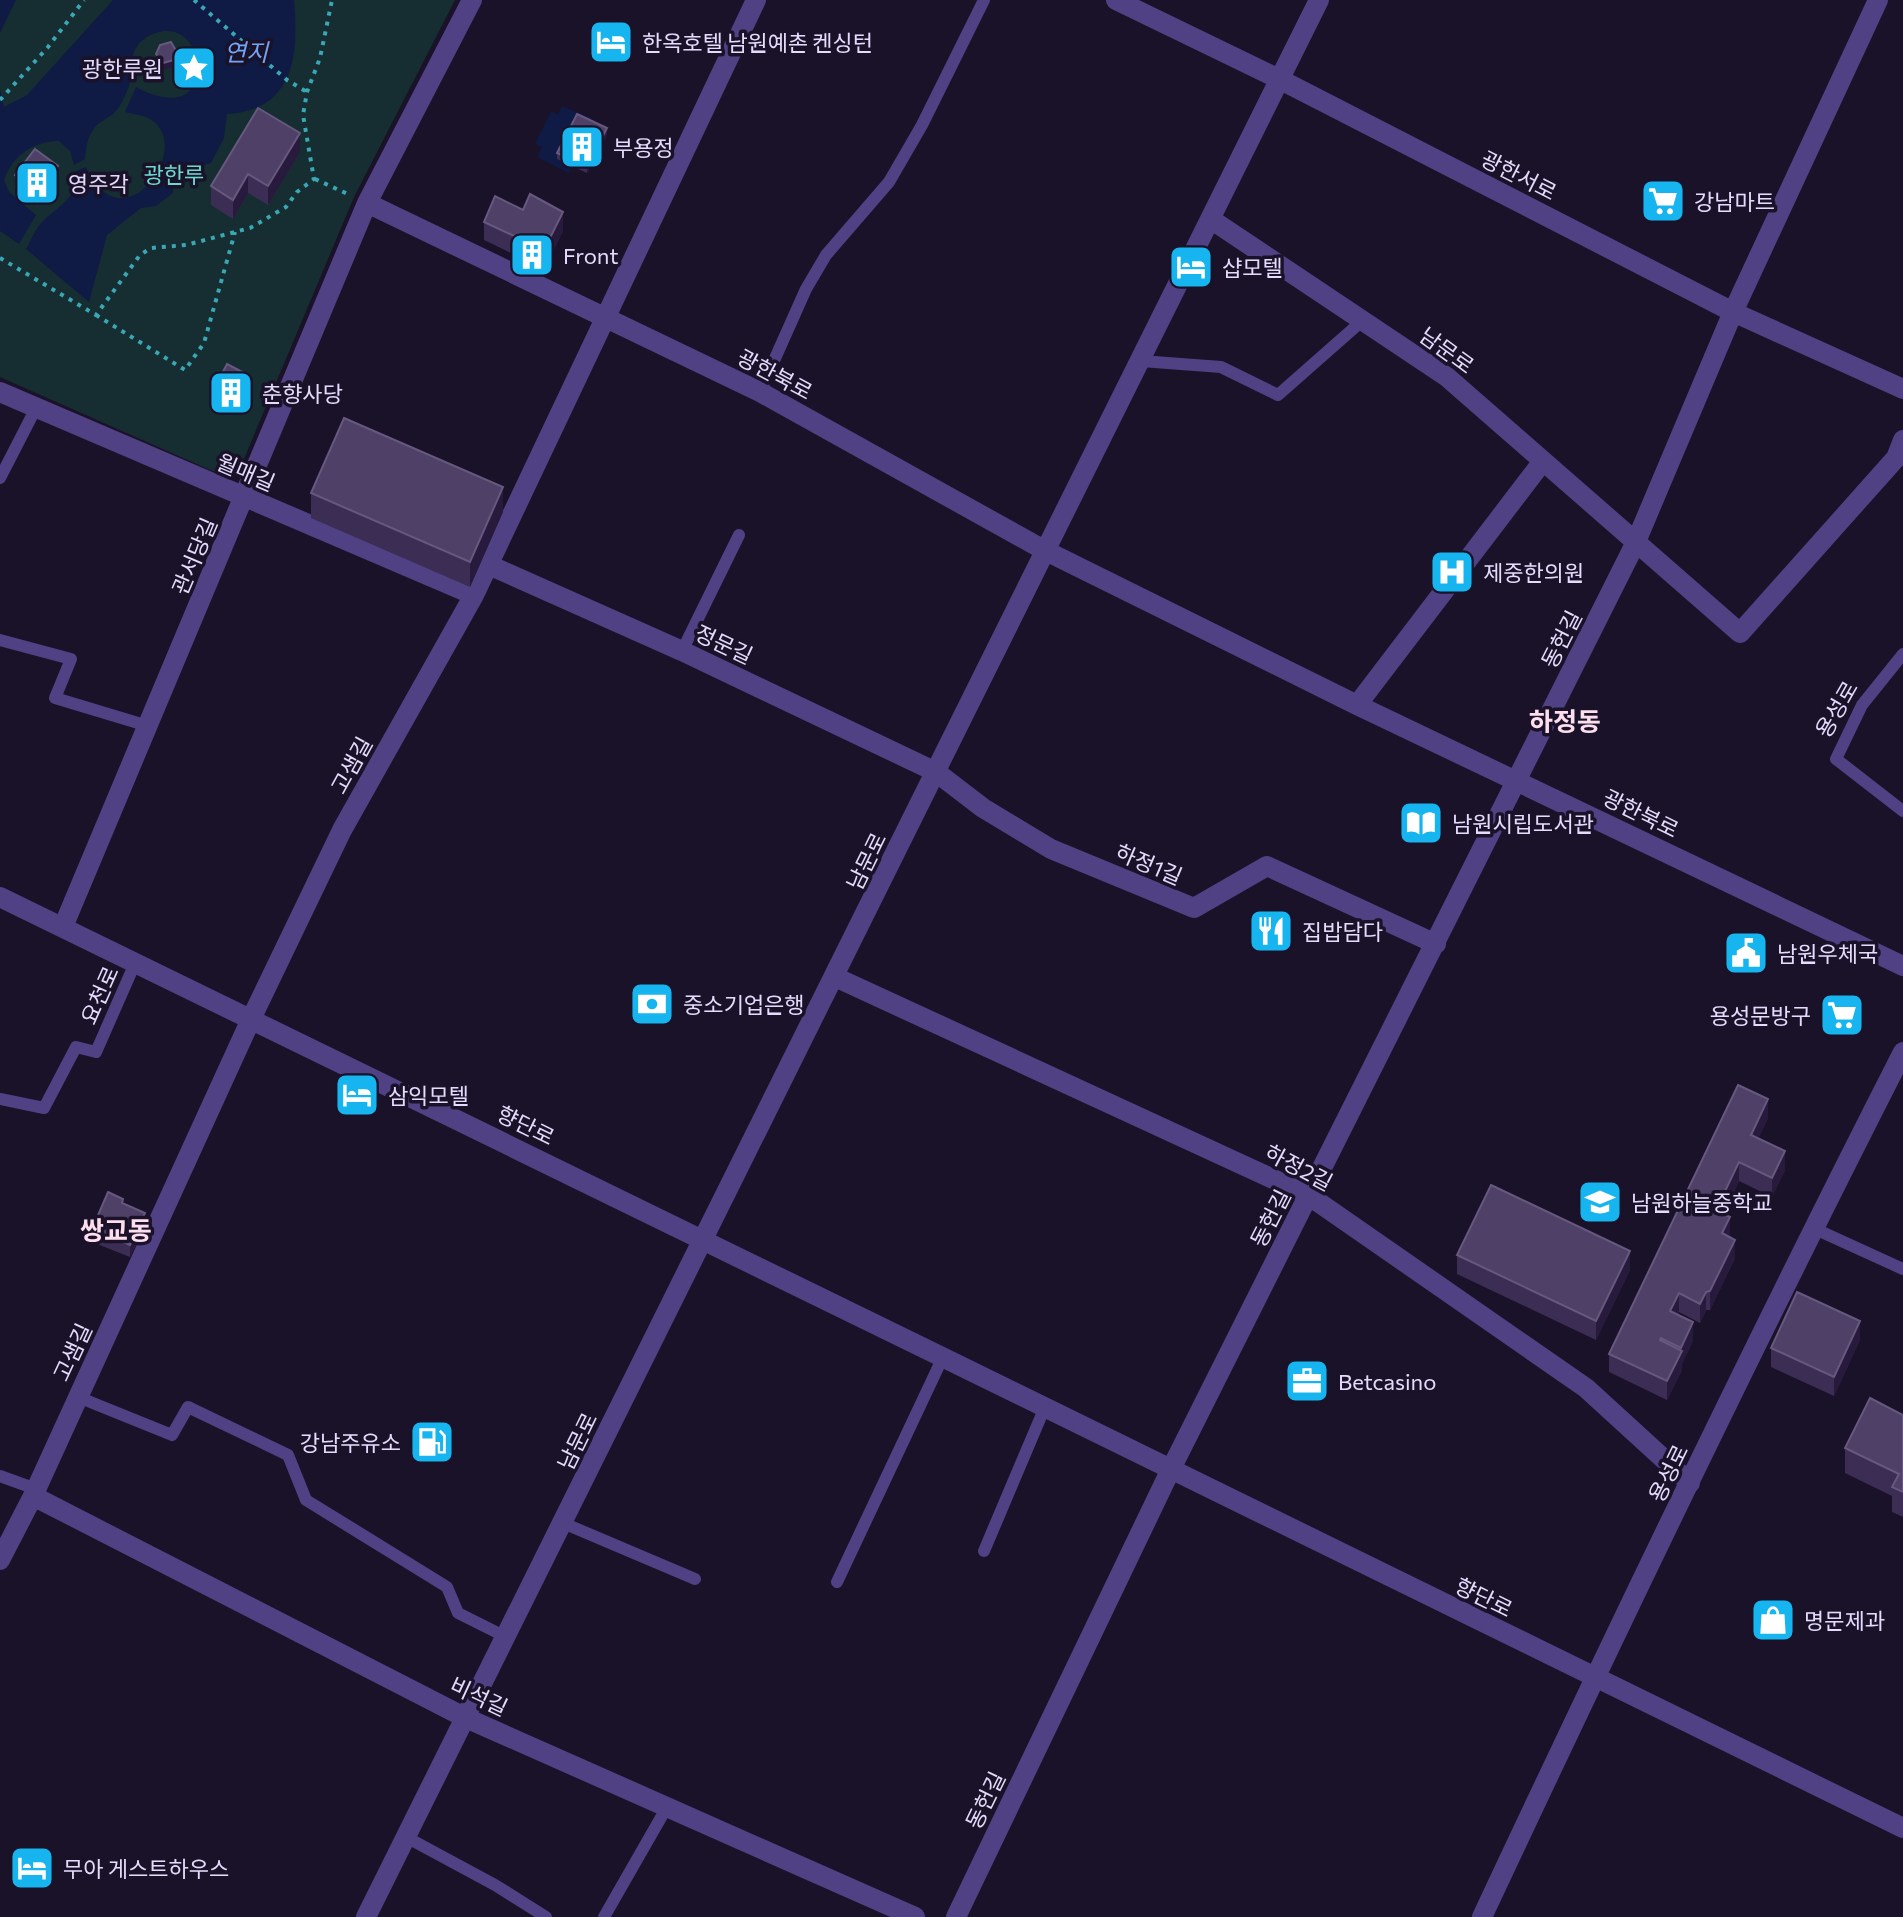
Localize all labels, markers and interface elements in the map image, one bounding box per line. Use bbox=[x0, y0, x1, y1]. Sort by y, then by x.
hotel icon: 한옥호텔 남원예촌 켄싱턴 bbox=[587, 18, 635, 66]
place label: 한옥호텔 남원예촌 켄싱턴 bbox=[642, 29, 873, 56]
water label: 연지 bbox=[224, 37, 270, 66]
place icon: 광한루원 bbox=[170, 44, 218, 92]
place label: 광한루원 bbox=[82, 55, 163, 82]
building icon: 부용정 bbox=[558, 123, 606, 171]
place label: 부용정 bbox=[613, 134, 674, 161]
street label: 광한서로 bbox=[1477, 145, 1561, 205]
building icon: 영주각 bbox=[13, 159, 61, 207]
park label: 광한루 bbox=[144, 161, 204, 188]
place label: 영주각 bbox=[68, 170, 129, 197]
supermarket icon: 강남마트 bbox=[1639, 177, 1687, 225]
place label: 강남마트 bbox=[1694, 188, 1775, 215]
building icon: Front bbox=[508, 231, 556, 279]
place label: Front bbox=[563, 242, 618, 269]
hotel icon: 샵모텔 bbox=[1167, 243, 1215, 291]
place label: 샵모텔 bbox=[1222, 254, 1283, 281]
street label: 남문로 bbox=[1414, 321, 1480, 379]
street label: 광한북로 bbox=[733, 343, 817, 405]
building icon: 춘향사당 bbox=[207, 369, 255, 417]
place label: 춘향사당 bbox=[262, 380, 343, 407]
street label: 월매길 bbox=[213, 448, 279, 496]
street label: 관서당길 bbox=[166, 513, 222, 599]
hospital icon: 제중한의원 bbox=[1428, 548, 1476, 596]
place label: 제중한의원 bbox=[1483, 559, 1584, 586]
street label: 동헌길 bbox=[1535, 606, 1587, 672]
street label: 정문길 bbox=[691, 619, 757, 669]
street label: 용성로 bbox=[1809, 676, 1863, 742]
district label: 하정동 bbox=[1529, 705, 1601, 736]
street label: 고샘길 bbox=[324, 732, 378, 798]
street label: 광한북로 bbox=[1599, 783, 1683, 843]
library icon: 남원시립도서관 bbox=[1397, 799, 1445, 847]
place label: 남원시립도서관 bbox=[1452, 810, 1594, 837]
street label: 남문로 bbox=[841, 828, 891, 894]
street label: 하정1길 bbox=[1111, 838, 1187, 890]
restaurant icon: 집밥담다 bbox=[1247, 907, 1295, 955]
place label: 집밥담다 bbox=[1302, 918, 1383, 945]
public building icon: 남원우체국 bbox=[1722, 929, 1770, 977]
place label: 남원우체국 bbox=[1777, 940, 1878, 967]
street label: 요천로 bbox=[74, 962, 124, 1028]
bank icon: 중소기업은행 bbox=[628, 980, 676, 1028]
place label: 중소기업은행 bbox=[683, 991, 804, 1018]
supermarket icon: 용성문방구 bbox=[1818, 991, 1866, 1039]
place label: 용성문방구 bbox=[1710, 1002, 1811, 1029]
hotel icon: 삼익모텔 bbox=[333, 1071, 381, 1119]
place label: 삼익모텔 bbox=[388, 1082, 469, 1109]
street label: 향단로 bbox=[493, 1100, 559, 1150]
street label: 하정2길 bbox=[1260, 1138, 1338, 1196]
school or university icon: 남원하늘중학교 bbox=[1576, 1178, 1624, 1226]
street label: 동헌길 bbox=[1244, 1185, 1296, 1251]
place label: 남원하늘중학교 bbox=[1631, 1189, 1773, 1216]
district label: 쌍교동 bbox=[80, 1214, 152, 1245]
street label: 고샘길 bbox=[47, 1319, 97, 1385]
office icon: Betcasino bbox=[1283, 1357, 1331, 1405]
place label: Betcasino bbox=[1338, 1368, 1436, 1395]
street label: 남문로 bbox=[552, 1408, 602, 1474]
fuel station icon: 강남주유소 bbox=[408, 1418, 456, 1466]
place label: 강남주유소 bbox=[300, 1429, 401, 1456]
street label: 용성로 bbox=[1643, 1440, 1693, 1506]
street label: 향단로 bbox=[1451, 1572, 1517, 1622]
shop icon: 명문제과 bbox=[1749, 1596, 1797, 1644]
place label: 명문제과 bbox=[1804, 1607, 1885, 1634]
street label: 비석길 bbox=[446, 1671, 512, 1721]
street label: 동헌길 bbox=[960, 1767, 1010, 1833]
hotel icon: 무아 게스트하우스 bbox=[8, 1844, 56, 1892]
place label: 무아 게스트하우스 bbox=[63, 1855, 229, 1882]

